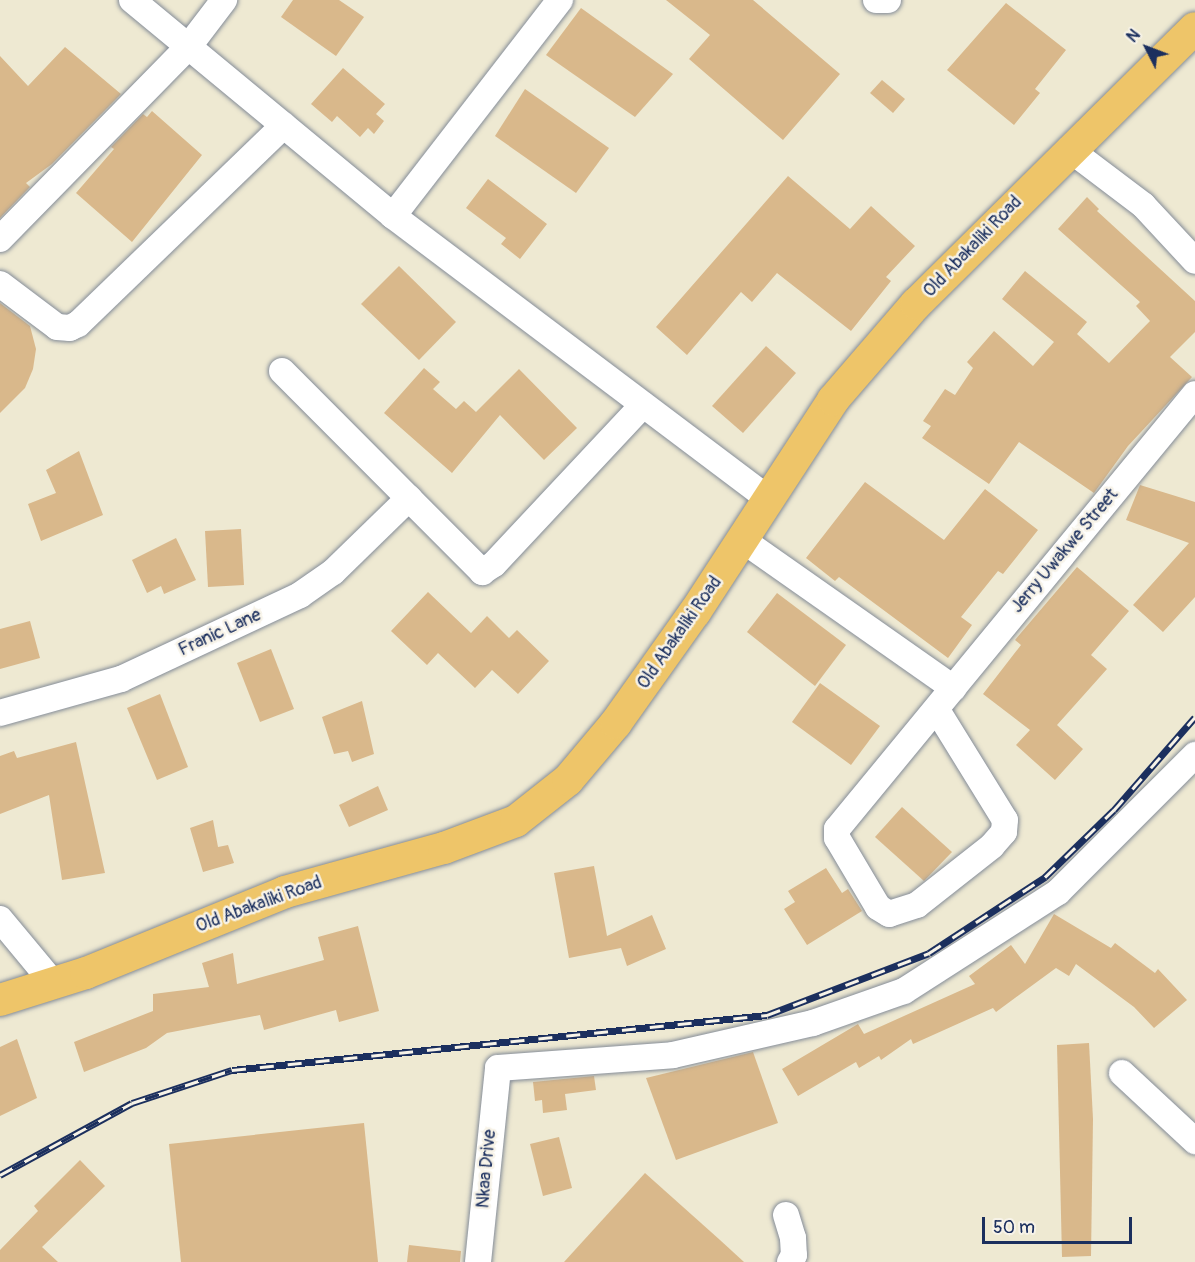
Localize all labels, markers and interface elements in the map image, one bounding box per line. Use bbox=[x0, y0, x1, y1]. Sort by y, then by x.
north arrow bbox=[1117, 18, 1177, 78]
text: N bbox=[1123, 25, 1145, 47]
street label: Old Abakaliki Road bbox=[919, 192, 1027, 302]
street label: Jerry Uwakwe Street bbox=[1007, 484, 1123, 618]
street label: Old Abakaliki Road bbox=[633, 573, 727, 693]
street label: Franic Lane bbox=[175, 604, 265, 662]
street label: Old Abakaliki Road bbox=[193, 872, 325, 938]
street label: Nkaa Drive bbox=[473, 1129, 501, 1209]
scale bar bbox=[985, 1205, 1135, 1243]
text: 50 m bbox=[993, 1216, 1035, 1239]

